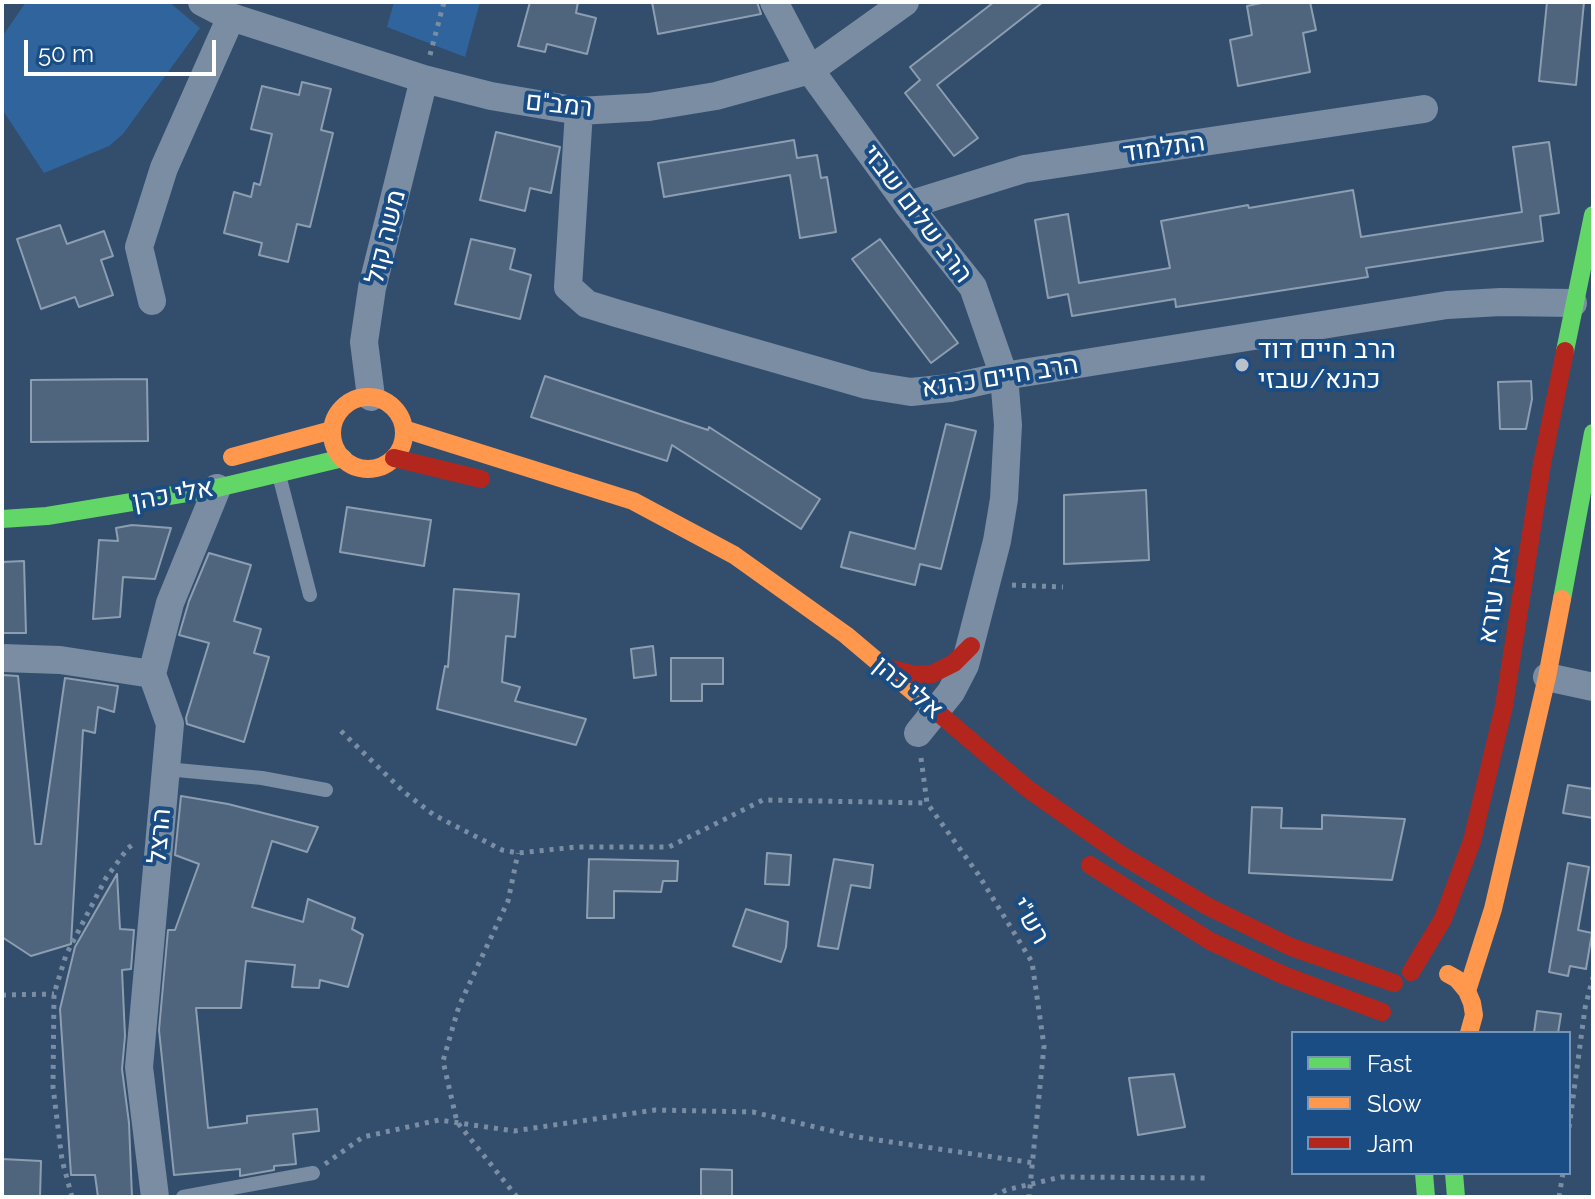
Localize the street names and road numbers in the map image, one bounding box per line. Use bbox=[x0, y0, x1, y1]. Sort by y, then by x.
street label: רמב"ם bbox=[524, 86, 594, 124]
street label: התלמוד bbox=[1121, 127, 1207, 169]
street label: הרב שלום שבזי bbox=[855, 139, 979, 289]
street label: משה קול bbox=[359, 187, 413, 287]
street label: הרב חיים כהנא bbox=[919, 349, 1081, 405]
street label: אלי כהן bbox=[130, 473, 216, 517]
street label: אבן עזרא bbox=[1472, 544, 1518, 646]
street label: אלי כהן bbox=[867, 650, 949, 726]
street label: הרצל bbox=[142, 807, 178, 865]
street label: רש"י bbox=[1004, 892, 1056, 950]

